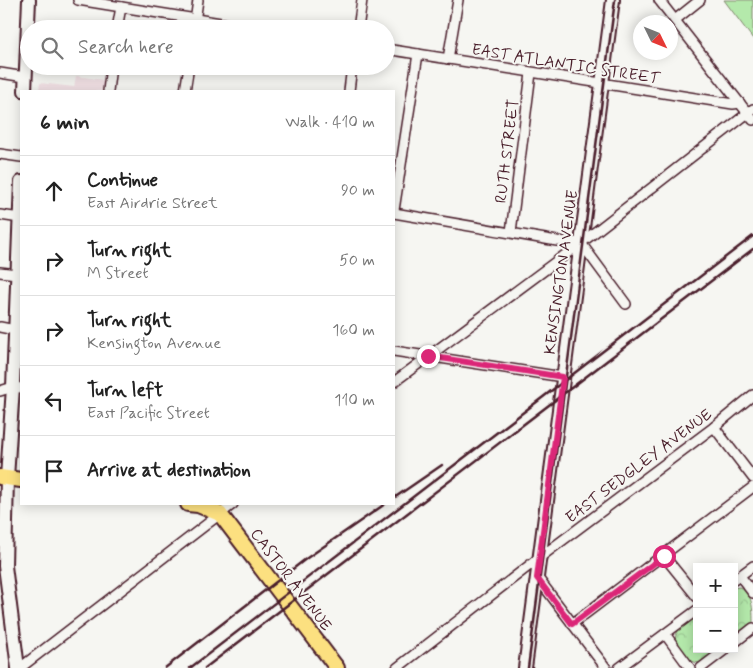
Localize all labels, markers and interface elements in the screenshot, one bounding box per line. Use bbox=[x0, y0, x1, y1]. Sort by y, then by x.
north arrow bbox=[633, 15, 678, 60]
search box bbox=[20, 20, 395, 75]
icon: search bbox=[38, 34, 66, 62]
text: Search here bbox=[78, 35, 174, 60]
street label: EAST ATLANTIC STREET bbox=[470, 39, 662, 90]
street label: RUTH STREET bbox=[491, 98, 524, 204]
text: 6 min bbox=[40, 109, 90, 137]
text: Walk · 410 m bbox=[285, 112, 375, 133]
text: Continue bbox=[87, 168, 158, 193]
icon: ahead bbox=[40, 177, 68, 205]
text: 90 m bbox=[341, 180, 375, 201]
street label: KENSINGTON AVENUE bbox=[540, 189, 583, 356]
text: East Airdrie Street bbox=[87, 193, 218, 214]
text: Turn right bbox=[87, 238, 171, 263]
icon: right bbox=[40, 247, 68, 275]
text: 50 m bbox=[339, 250, 375, 271]
text: M Street bbox=[87, 263, 148, 284]
text: Turn right bbox=[87, 308, 171, 333]
icon: right bbox=[40, 317, 68, 345]
text: 160 m bbox=[332, 320, 375, 341]
text: Kensington Avenue bbox=[87, 333, 221, 354]
route end bbox=[417, 345, 440, 368]
text: Turn left bbox=[87, 378, 163, 403]
icon: left bbox=[40, 387, 68, 415]
text: 110 m bbox=[334, 390, 375, 411]
text: East Pacific Street bbox=[87, 403, 210, 424]
street label: EAST SEDGLEY AVENUE bbox=[561, 404, 716, 528]
icon: arrive bbox=[40, 457, 68, 485]
text: Arrive at destination bbox=[87, 458, 251, 483]
street label: CASTOR AVENUE bbox=[245, 524, 336, 636]
route start bbox=[653, 545, 676, 568]
map controls bbox=[693, 563, 738, 653]
button: + bbox=[693, 563, 738, 608]
button: − bbox=[693, 608, 738, 653]

